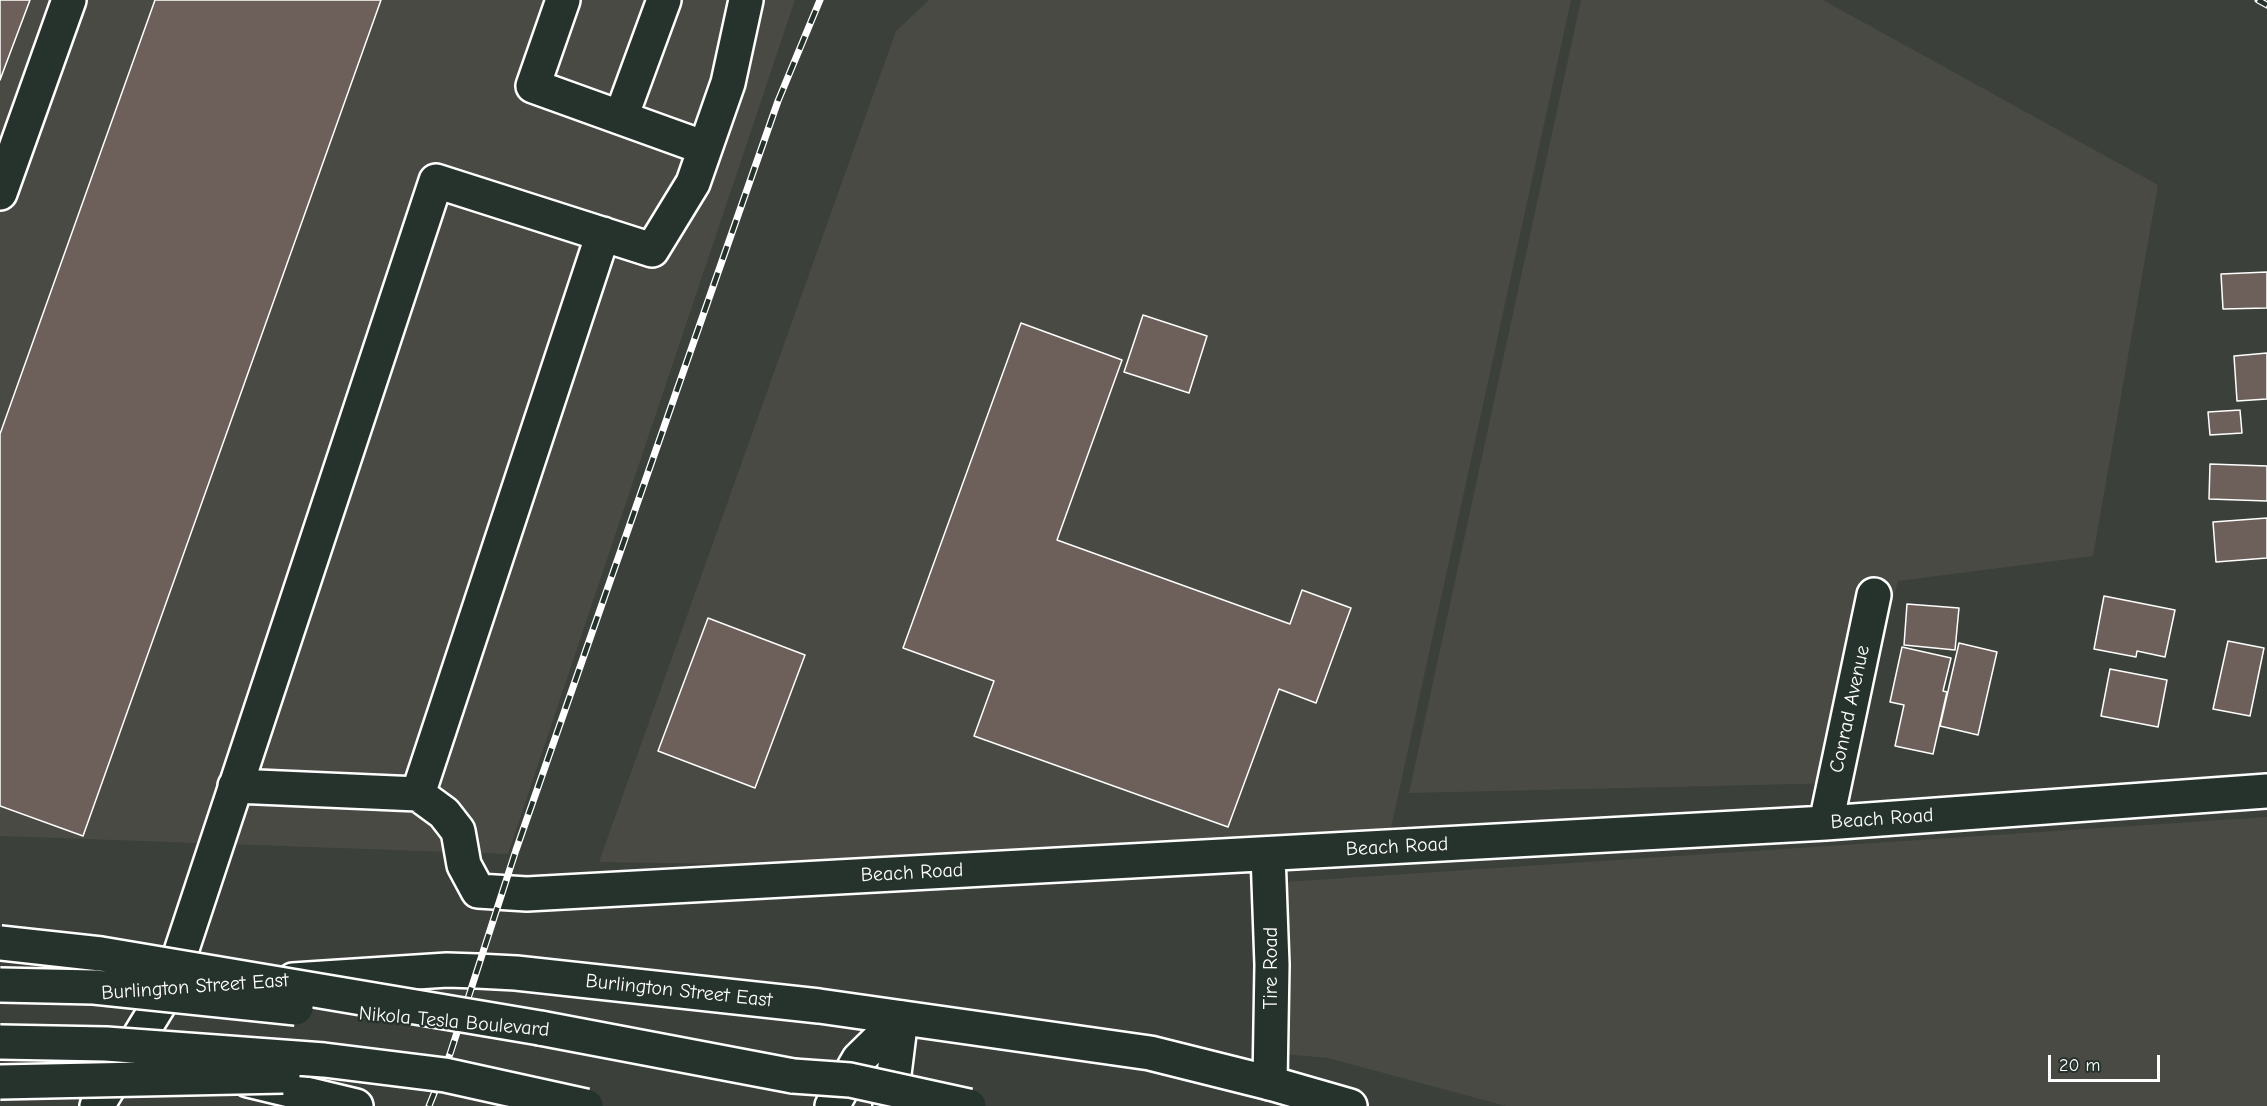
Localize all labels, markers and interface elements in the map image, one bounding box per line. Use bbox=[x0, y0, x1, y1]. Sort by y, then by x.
street label: Conrad Avenue bbox=[1825, 643, 1875, 775]
street label: Beach Road bbox=[1830, 803, 1934, 835]
street label: Beach Road bbox=[1345, 832, 1449, 862]
street label: Beach Road bbox=[860, 858, 964, 888]
street label: Tire Road bbox=[1259, 927, 1283, 1009]
street label: Burlington Street East bbox=[101, 968, 289, 1006]
street label: Burlington Street East bbox=[584, 969, 774, 1013]
street label: Nikola Tesla Boulevard bbox=[358, 1002, 550, 1042]
scale bar bbox=[2051, 1043, 2164, 1081]
text: 20 m bbox=[2059, 1055, 2100, 1076]

